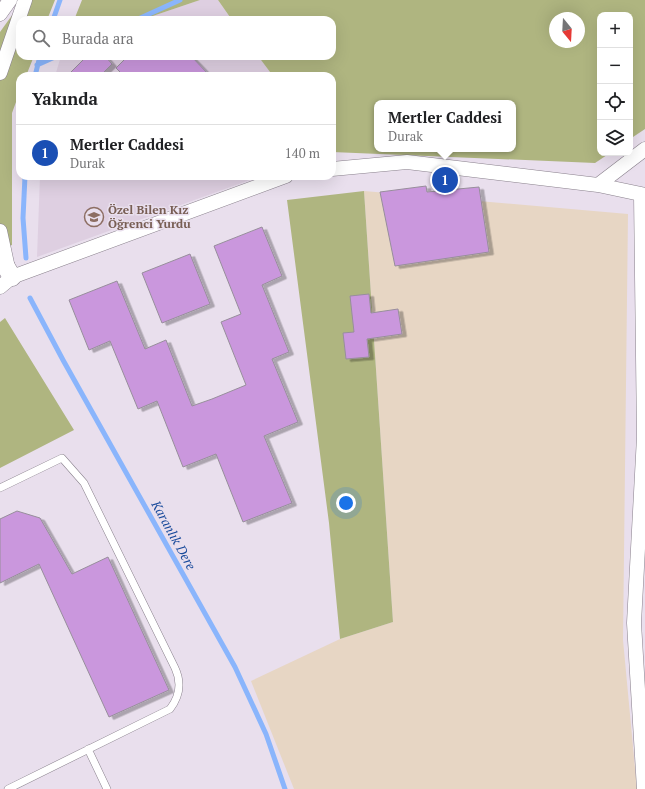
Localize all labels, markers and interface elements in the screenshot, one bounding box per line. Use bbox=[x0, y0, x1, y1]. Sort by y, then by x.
north arrow bbox=[549, 12, 585, 48]
map controls bbox=[597, 12, 633, 156]
button: + bbox=[597, 12, 633, 48]
search box bbox=[16, 16, 336, 60]
icon: search bbox=[30, 27, 52, 49]
text: Burada ara bbox=[62, 28, 134, 48]
button: − bbox=[597, 48, 633, 84]
button: locate bbox=[597, 84, 633, 120]
text: Yakında bbox=[32, 87, 98, 110]
popup bbox=[374, 100, 516, 152]
text: Mertler Caddesi bbox=[388, 107, 502, 127]
button: layers bbox=[597, 120, 633, 156]
text: Durak bbox=[388, 127, 423, 145]
text: Mertler Caddesi bbox=[70, 134, 184, 154]
text: 1 bbox=[41, 144, 49, 162]
text: 140 m bbox=[285, 144, 320, 162]
text: Durak bbox=[70, 154, 105, 172]
pin: 1 bbox=[432, 165, 458, 195]
place label: Özel Bilen Kız Öğrenci Yurdu bbox=[108, 202, 191, 231]
school or university icon: Özel Bilen Kız Öğrenci Yurdu bbox=[83, 206, 105, 228]
your location bbox=[336, 493, 356, 513]
water label: Karanlık Dere bbox=[147, 496, 200, 573]

